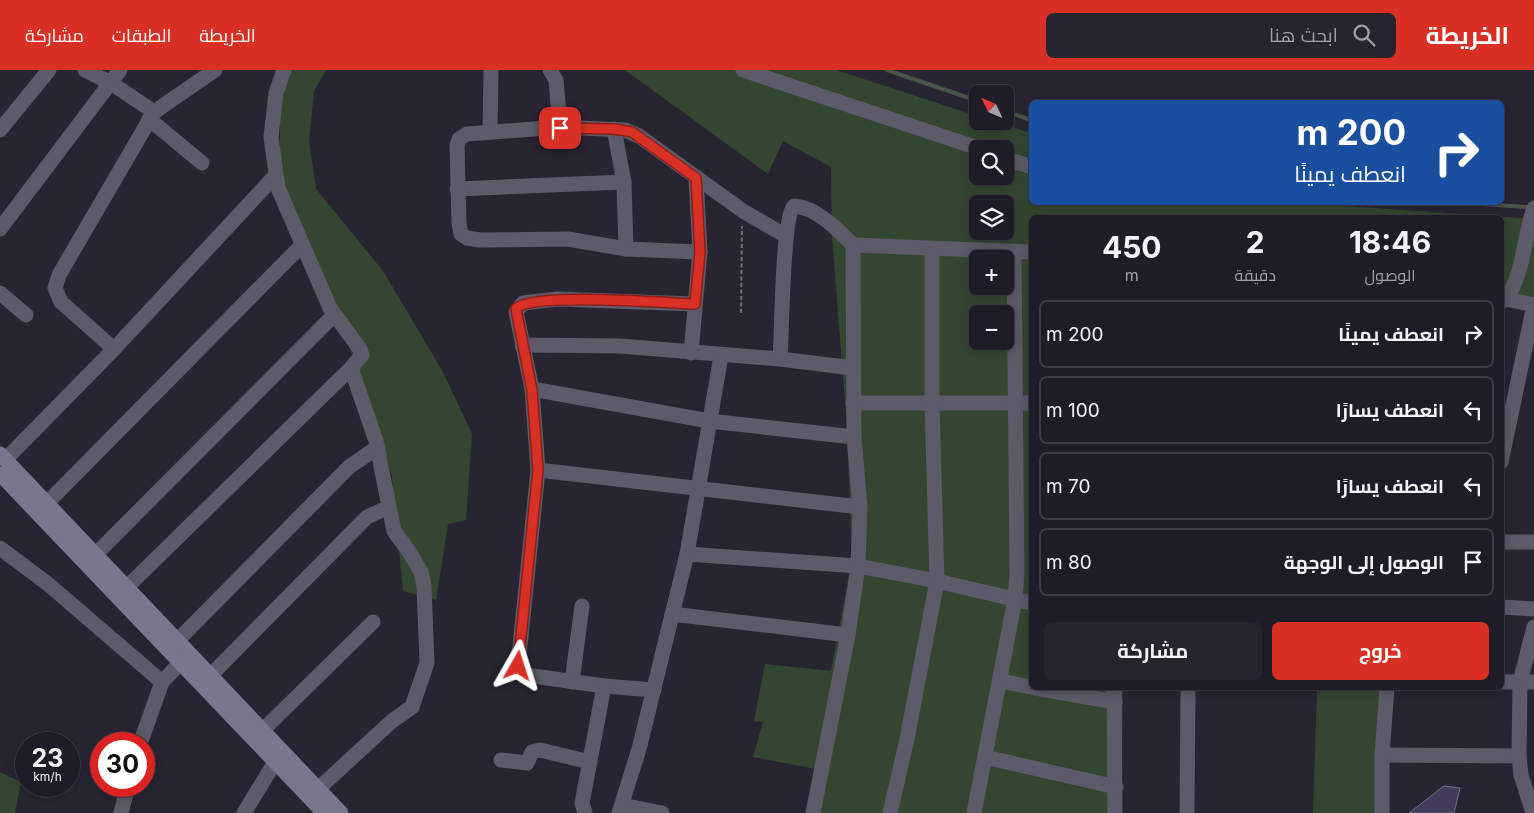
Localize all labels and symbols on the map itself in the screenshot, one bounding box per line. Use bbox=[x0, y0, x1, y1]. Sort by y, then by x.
north arrow bbox=[969, 85, 1014, 130]
pin bbox=[539, 107, 581, 149]
position arrow bbox=[491, 639, 543, 691]
speed limit sign: 30 bbox=[90, 732, 155, 797]

